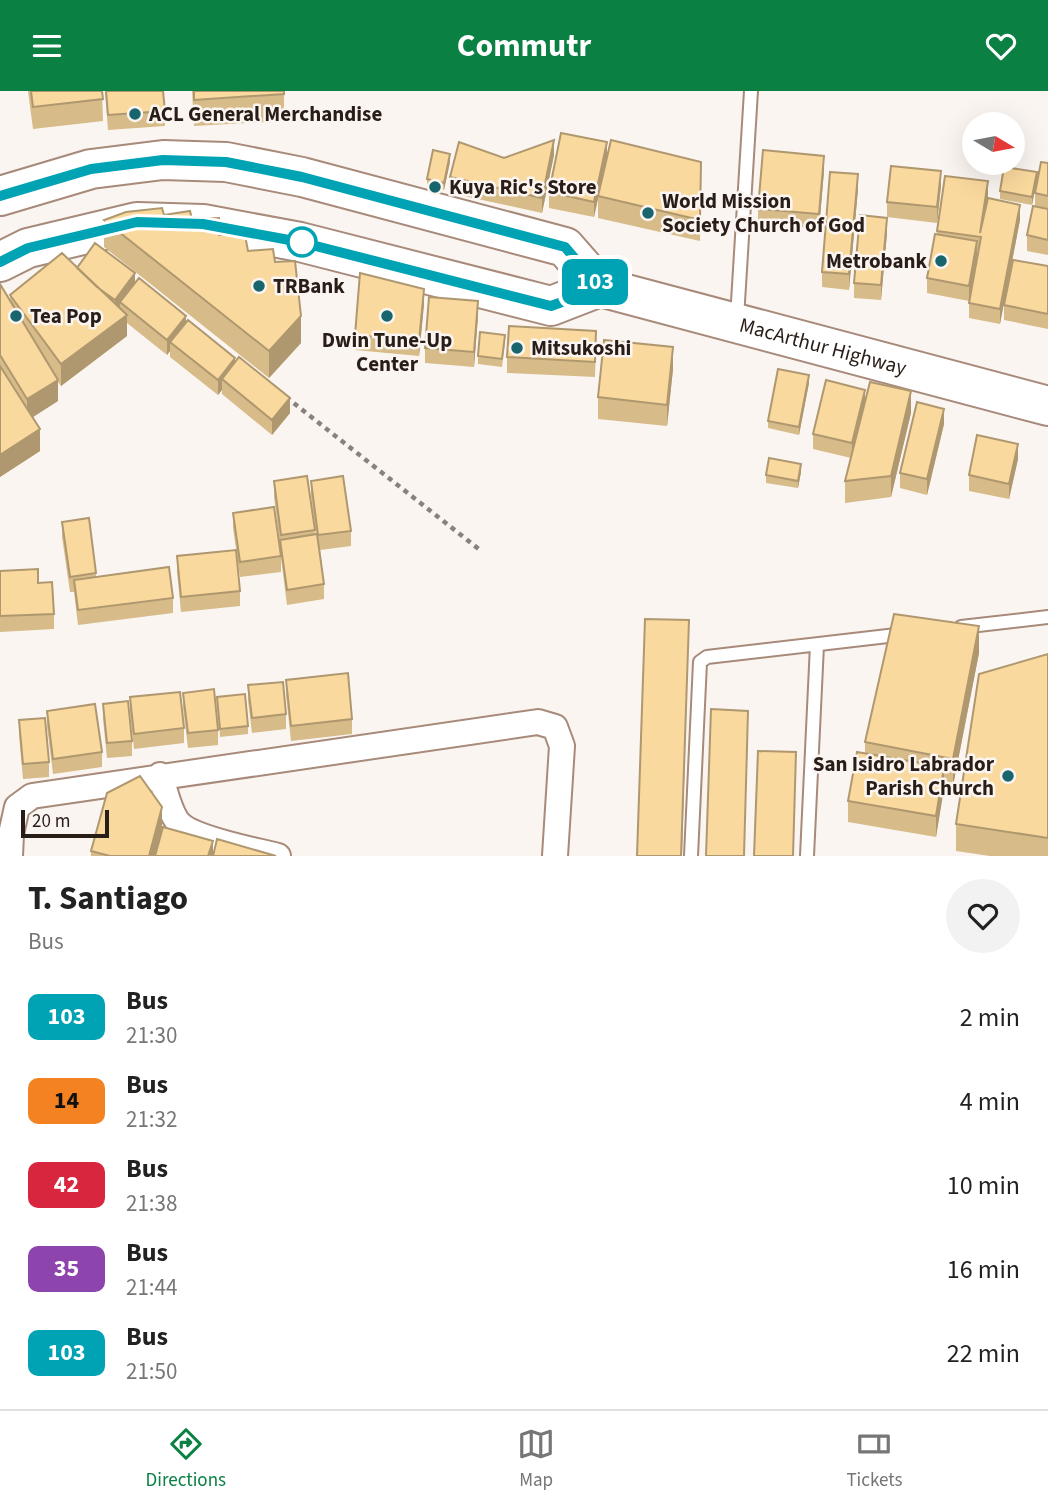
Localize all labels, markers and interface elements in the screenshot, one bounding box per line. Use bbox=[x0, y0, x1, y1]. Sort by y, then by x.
text: Commutr bbox=[457, 23, 591, 69]
icon: menu bbox=[28, 27, 66, 65]
icon: heart bbox=[982, 27, 1020, 65]
place label: ACL General Merchandise bbox=[148, 99, 382, 129]
marker: ACL General Merchandise bbox=[127, 106, 143, 122]
north arrow bbox=[962, 112, 1026, 175]
map controls bbox=[962, 112, 1025, 175]
place label: Kuya Ric's Store bbox=[449, 172, 597, 202]
marker: Kuya Ric's Store bbox=[427, 179, 443, 195]
place label: World Mission Society Church of God bbox=[662, 186, 865, 240]
marker: World Mission Society Church of God bbox=[640, 205, 656, 221]
unlabelled marker bbox=[287, 227, 317, 257]
place label: Metrobank bbox=[826, 246, 927, 276]
marker: Metrobank bbox=[933, 253, 949, 269]
line badge: 103 bbox=[555, 259, 635, 305]
text: 103 bbox=[576, 264, 614, 299]
place label: TRBank bbox=[273, 271, 345, 301]
marker: TRBank bbox=[251, 278, 267, 294]
place label: Tea Pop bbox=[30, 301, 102, 331]
marker: Tea Pop bbox=[8, 308, 24, 324]
marker: Dwin Tune-Up Center bbox=[379, 308, 395, 324]
street label: MacArthur Highway bbox=[736, 310, 910, 383]
place label: Dwin Tune-Up Center bbox=[322, 325, 452, 379]
place label: Mitsukoshi bbox=[531, 333, 631, 363]
marker: Mitsukoshi bbox=[509, 340, 525, 356]
place label: San Isidro Labrador Parish Church bbox=[813, 749, 995, 803]
marker: San Isidro Labrador Parish Church bbox=[1000, 768, 1016, 784]
scale bar bbox=[21, 807, 108, 839]
text: 20 m bbox=[32, 808, 70, 835]
text: T. Santiago bbox=[28, 875, 188, 922]
button: heart bbox=[946, 879, 1020, 953]
text: Bus bbox=[28, 925, 64, 958]
text: Bus bbox=[126, 982, 168, 1019]
text: 103 bbox=[47, 999, 86, 1034]
text: 2 min bbox=[960, 999, 1020, 1036]
text: 21:30 bbox=[126, 1019, 177, 1052]
text: Bus bbox=[126, 1066, 168, 1103]
text: 14 bbox=[54, 1083, 79, 1118]
text: 4 min bbox=[960, 1083, 1020, 1120]
text: 21:32 bbox=[126, 1103, 177, 1136]
text: Bus bbox=[126, 1150, 168, 1187]
text: 42 bbox=[54, 1167, 79, 1202]
text: 10 min bbox=[947, 1167, 1020, 1204]
text: 21:38 bbox=[126, 1187, 177, 1220]
text: Bus bbox=[126, 1234, 168, 1271]
text: 35 bbox=[54, 1251, 79, 1286]
text: 16 min bbox=[947, 1251, 1020, 1288]
text: 21:44 bbox=[126, 1271, 177, 1304]
text: Bus bbox=[126, 1318, 168, 1355]
text: 103 bbox=[47, 1335, 86, 1370]
text: 22 min bbox=[947, 1335, 1020, 1372]
text: 21:50 bbox=[126, 1355, 177, 1388]
tab: Directions bbox=[146, 1425, 226, 1494]
tab: Map bbox=[517, 1425, 555, 1494]
tab: Tickets bbox=[846, 1425, 902, 1494]

